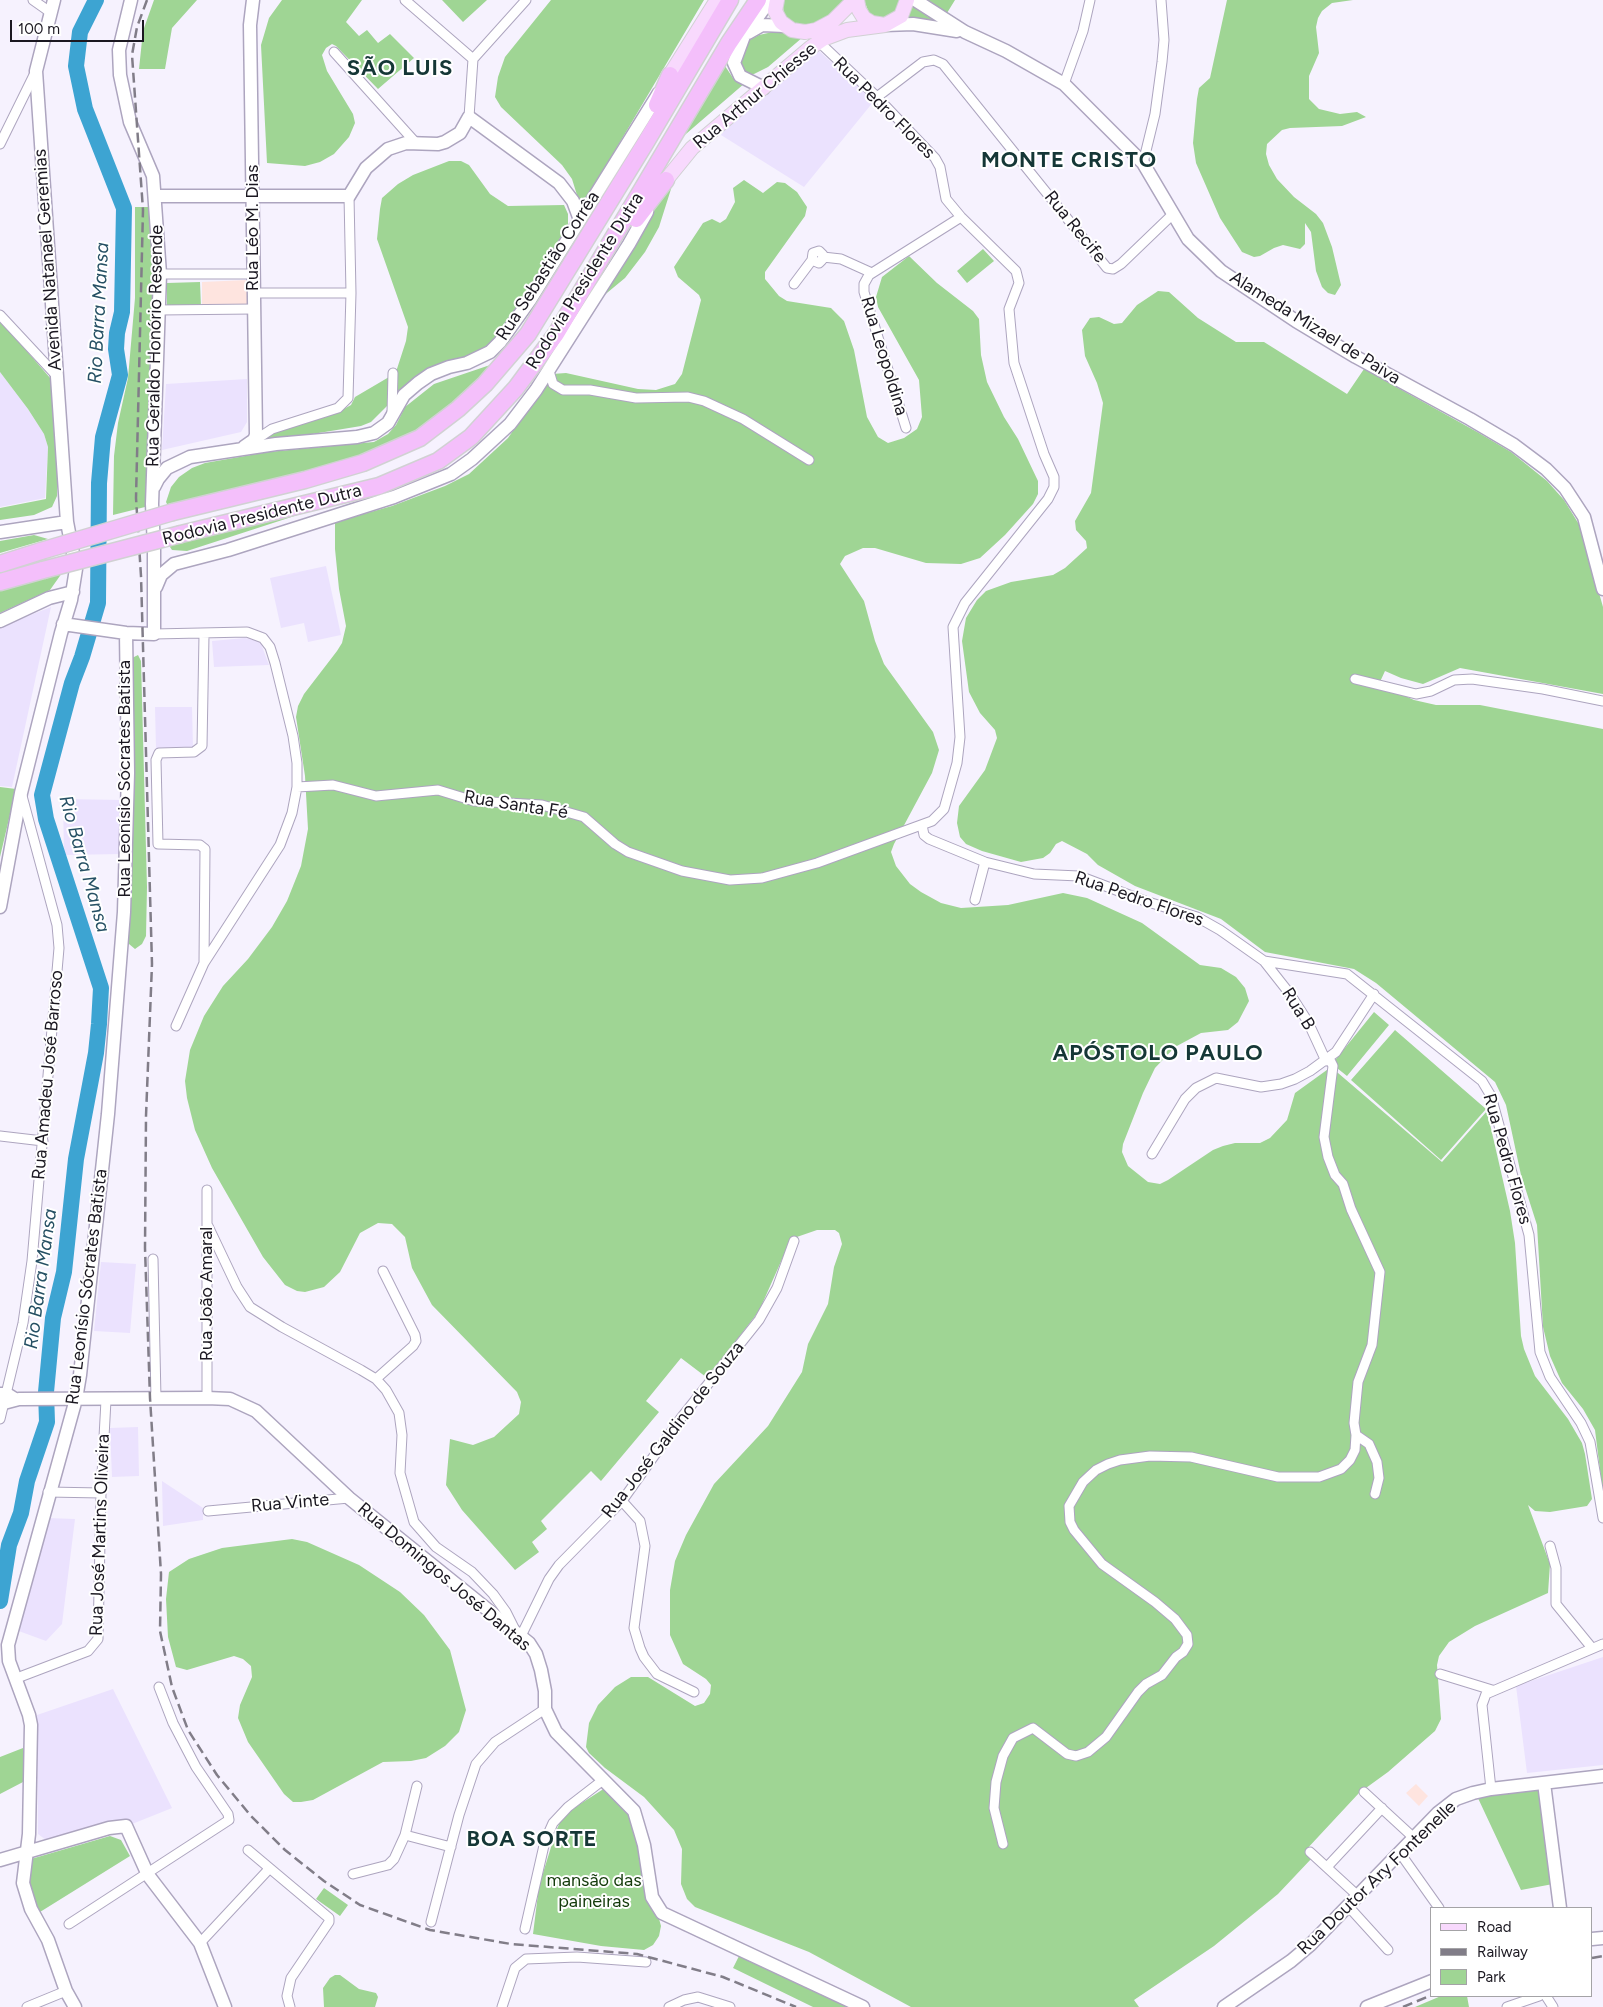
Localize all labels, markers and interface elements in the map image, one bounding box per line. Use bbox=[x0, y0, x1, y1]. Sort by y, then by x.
scale bar bbox=[12, 10, 146, 42]
text: 100 m bbox=[18, 20, 60, 38]
street label: Rua Arthur Chiesse bbox=[689, 38, 821, 154]
street label: Rua Pedro Flores bbox=[829, 53, 939, 163]
district label: SÃO LUIS bbox=[346, 56, 454, 82]
street label: Avenida Natanael Geremias bbox=[29, 148, 67, 372]
district label: MONTE CRISTO bbox=[979, 148, 1159, 174]
street label: Rua Léo M. Dias bbox=[242, 165, 264, 291]
street label: Rua Sebastião Corrêa bbox=[492, 187, 604, 345]
street label: Rua Recife bbox=[1039, 187, 1111, 267]
street label: Rodovia Presidente Dutra bbox=[522, 189, 648, 373]
street label: Rua Geraldo Honório Resende bbox=[142, 225, 168, 467]
water label: Rio Barra Mansa bbox=[84, 242, 114, 384]
street label: Alameda Mizael de Paiva bbox=[1226, 267, 1404, 389]
street label: Rua Leopoldina bbox=[856, 294, 912, 418]
street label: Rodovia Presidente Dutra bbox=[160, 480, 364, 550]
street label: Rua Leonísio Sócrates Batista bbox=[114, 660, 136, 898]
street label: Rua Santa Fé bbox=[462, 786, 570, 824]
water label: Rio Barra Mansa bbox=[54, 793, 114, 935]
street label: Rua Pedro Flores bbox=[1072, 867, 1206, 931]
street label: Rua Amadeu José Barroso bbox=[28, 969, 68, 1181]
street label: Rua B bbox=[1277, 984, 1319, 1034]
district label: APÓSTOLO PAULO bbox=[1051, 1041, 1265, 1067]
street label: Rua Pedro Flores bbox=[1478, 1091, 1536, 1227]
street label: Rua Leonísio Sócrates Batista bbox=[62, 1168, 112, 1406]
water label: Rio Barra Mansa bbox=[20, 1207, 62, 1351]
street label: Rua João Amaral bbox=[196, 1227, 218, 1361]
street label: Rua José Galdino de Souza bbox=[597, 1337, 749, 1523]
street label: Rua José Martins Oliveira bbox=[86, 1434, 114, 1636]
street label: Rua Vinte bbox=[250, 1489, 330, 1517]
street label: Rua Domingos José Dantas bbox=[353, 1498, 535, 1656]
street label: Rua Doutor Ary Fontenelle bbox=[1293, 1797, 1461, 1959]
district label: BOA SORTE bbox=[465, 1827, 599, 1853]
park label: mansão das paineiras bbox=[546, 1870, 642, 1912]
legend bbox=[1430, 1907, 1593, 1997]
text: Road bbox=[1477, 1918, 1512, 1936]
text: Railway bbox=[1477, 1943, 1528, 1961]
text: Park bbox=[1477, 1968, 1506, 1986]

